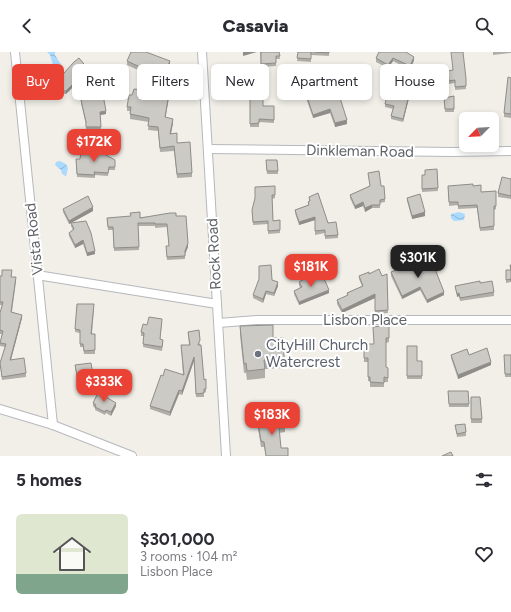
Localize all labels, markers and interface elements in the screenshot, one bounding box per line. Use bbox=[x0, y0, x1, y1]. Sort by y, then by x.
icon: back bbox=[16, 15, 38, 37]
text: Casavia bbox=[223, 15, 288, 37]
icon: search bbox=[473, 15, 495, 37]
chip: Buy bbox=[12, 64, 64, 100]
chip: Rent bbox=[72, 64, 129, 100]
chip: Filters bbox=[137, 64, 203, 100]
chip: New bbox=[211, 64, 269, 100]
chip: Apartment bbox=[277, 64, 372, 100]
chip: House bbox=[380, 64, 449, 100]
north arrow bbox=[459, 112, 499, 152]
map controls bbox=[459, 112, 499, 152]
pin: $172K bbox=[66, 129, 122, 163]
text: $172K bbox=[76, 134, 112, 149]
street label: Dinkleman Road bbox=[306, 141, 414, 161]
street label: Vista Road bbox=[21, 202, 47, 276]
street label: Rock Road bbox=[203, 218, 225, 290]
pin: $301K bbox=[390, 245, 446, 279]
text: $301K bbox=[400, 250, 437, 265]
pin: $181K bbox=[283, 254, 339, 288]
text: $181K bbox=[294, 259, 328, 274]
street label: Lisbon Place bbox=[323, 311, 407, 329]
place label: CityHill Church Watercrest bbox=[266, 336, 368, 371]
marker: CityHill Church Watercrest bbox=[253, 349, 263, 359]
pin: $333K bbox=[76, 369, 132, 403]
text: $333K bbox=[85, 374, 123, 389]
pin: $183K bbox=[244, 402, 300, 436]
text: $183K bbox=[254, 407, 290, 422]
icon: filters bbox=[473, 469, 495, 491]
text: 5 homes bbox=[16, 470, 82, 490]
text: $301,000 bbox=[140, 529, 214, 549]
icon: home bbox=[48, 530, 96, 578]
icon: heart bbox=[473, 543, 495, 565]
text: 3 rooms · 104 m² bbox=[140, 549, 237, 564]
text: Lisbon Place bbox=[140, 564, 213, 579]

